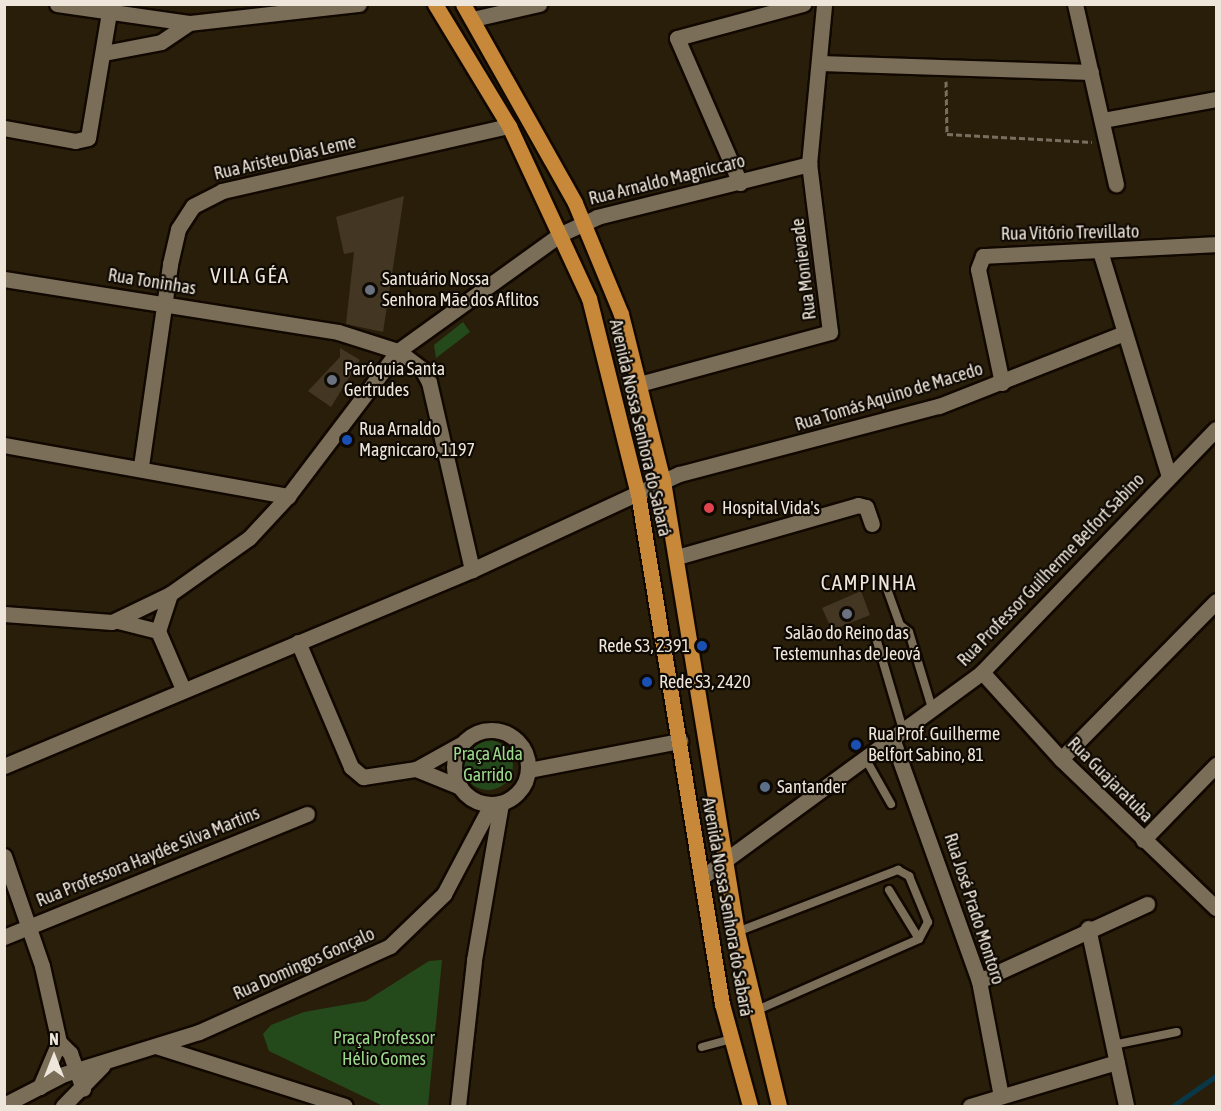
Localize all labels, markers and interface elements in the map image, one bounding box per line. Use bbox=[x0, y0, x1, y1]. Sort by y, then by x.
street label: Rua Aristeu Dias Leme bbox=[212, 131, 358, 185]
street label: Rua Arnaldo Magniccaro bbox=[587, 150, 747, 210]
street label: Rua Monievade bbox=[787, 217, 821, 321]
street label: Rua Vitório Trevillato bbox=[1001, 221, 1139, 245]
district label: VILA GÉA bbox=[210, 262, 290, 288]
street label: Rua Toninhas bbox=[106, 264, 198, 300]
place label: Santuário Nossa Senhora Mãe dos Aflitos bbox=[382, 269, 539, 312]
marker: Santuário Nossa Senhora Mãe dos Aflitos bbox=[363, 283, 377, 297]
street label: Avenida Nossa Senhora do Sabará bbox=[604, 317, 676, 539]
street label: Rua Tomás Aquino de Macedo bbox=[793, 358, 985, 436]
place label: Paróquia Santa Gertrudes bbox=[344, 359, 445, 401]
marker: Paróquia Santa Gertrudes bbox=[325, 373, 339, 387]
place label: Rua Arnaldo Magniccaro, 1197 bbox=[359, 419, 475, 462]
marker: Rua Arnaldo Magniccaro, 1197 bbox=[340, 433, 354, 447]
street label: Rua Professor Guilherme Belfort Sabino bbox=[953, 469, 1149, 671]
place label: Hospital Vida's bbox=[722, 497, 820, 519]
marker: Hospital Vida's bbox=[700, 499, 718, 517]
district label: CAMPINHA bbox=[821, 569, 917, 595]
marker: Salão do Reino das Testemunhas de Jeová bbox=[840, 607, 854, 621]
place label: Salão do Reino das Testemunhas de Jeová bbox=[773, 623, 921, 666]
place label: Rede S3, 2391 bbox=[598, 635, 690, 657]
marker: Rede S3, 2391 bbox=[695, 639, 709, 653]
place label: Rede S3, 2420 bbox=[659, 671, 751, 693]
marker: Rede S3, 2420 bbox=[640, 675, 654, 689]
place label: Rua Prof. Guilherme Belfort Sabino, 81 bbox=[868, 724, 1000, 766]
street label: Rua Guajaratuba bbox=[1063, 733, 1157, 827]
marker: Rua Prof. Guilherme Belfort Sabino, 81 bbox=[849, 738, 863, 752]
park label: Praça Alda Garrido bbox=[453, 744, 523, 786]
place label: Santander bbox=[777, 776, 846, 798]
marker: Santander bbox=[758, 780, 772, 794]
street label: Avenida Nossa Senhora do Sabará bbox=[697, 796, 757, 1018]
street label: Rua Professora Haydée Silva Martins bbox=[33, 802, 263, 912]
street label: Rua José Prado Montoro bbox=[939, 831, 1009, 987]
street label: Rua Domingos Gonçalo bbox=[230, 923, 378, 1005]
north arrow bbox=[24, 1027, 84, 1087]
park label: Praça Professor Hélio Gomes bbox=[333, 1028, 435, 1070]
text: N bbox=[49, 1030, 59, 1048]

